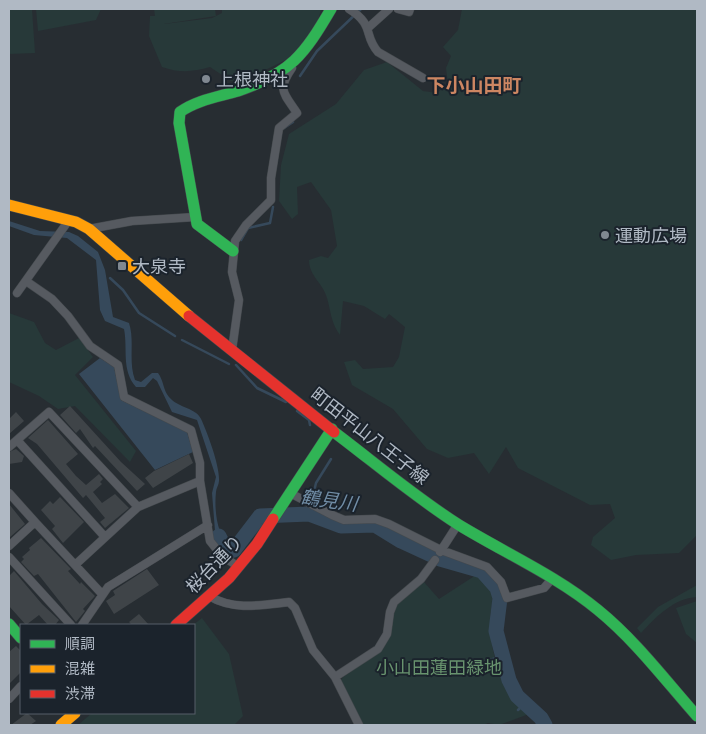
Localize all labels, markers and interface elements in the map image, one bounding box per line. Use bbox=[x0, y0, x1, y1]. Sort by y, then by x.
place label: 上根神社 bbox=[216, 69, 288, 90]
marker: 上根神社 bbox=[200, 73, 212, 85]
district label: 下小山田町 bbox=[426, 74, 522, 96]
place label: 運動広場 bbox=[615, 225, 687, 246]
marker: 運動広場 bbox=[599, 229, 611, 241]
place label: 大泉寺 bbox=[132, 256, 186, 277]
marker: 大泉寺 bbox=[116, 260, 128, 272]
street label: 町田平山八王子線 bbox=[307, 383, 433, 489]
water label: 鶴見川 bbox=[299, 485, 361, 515]
street label: 桜台通り bbox=[181, 531, 247, 597]
legend bbox=[20, 624, 195, 714]
text: 順調 bbox=[65, 635, 95, 653]
park label: 小山田蓮田緑地 bbox=[376, 657, 502, 678]
text: 混雑 bbox=[65, 660, 95, 678]
text: 渋滞 bbox=[65, 685, 95, 703]

